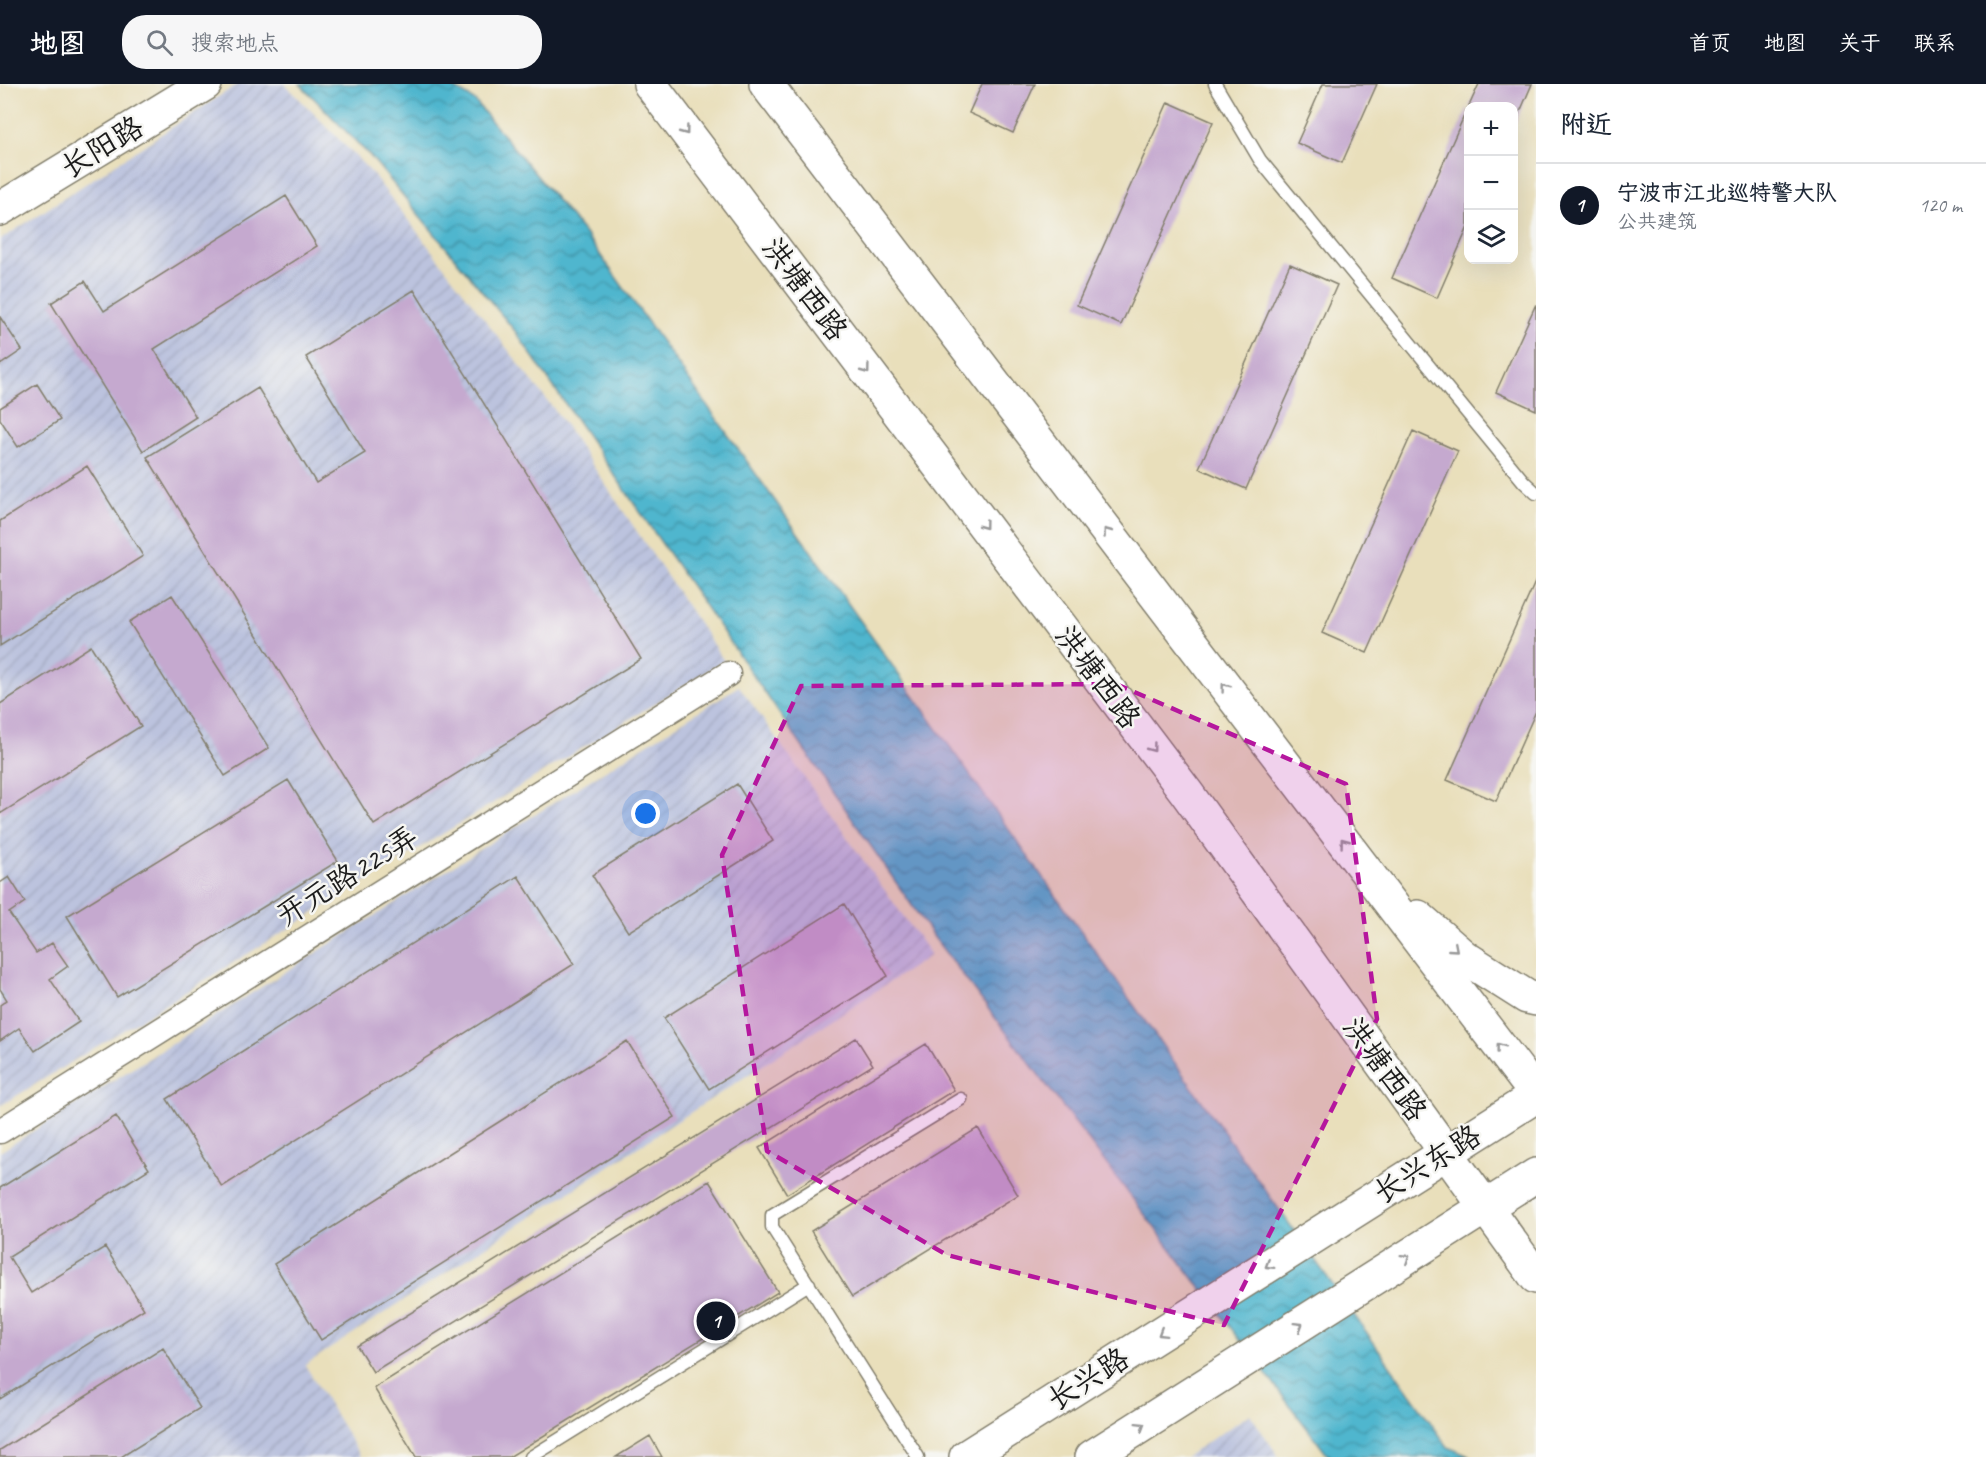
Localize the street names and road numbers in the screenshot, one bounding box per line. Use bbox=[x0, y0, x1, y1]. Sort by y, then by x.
street label: 长阳路 bbox=[54, 108, 150, 186]
street label: 洪塘西路 bbox=[754, 230, 856, 348]
street label: 洪塘西路 bbox=[1047, 618, 1149, 736]
street label: 开元路225弄 bbox=[269, 817, 425, 935]
street label: 洪塘西路 bbox=[1334, 1009, 1436, 1129]
street label: 长兴东路 bbox=[1366, 1116, 1488, 1212]
street label: 长兴路 bbox=[1040, 1339, 1136, 1419]

